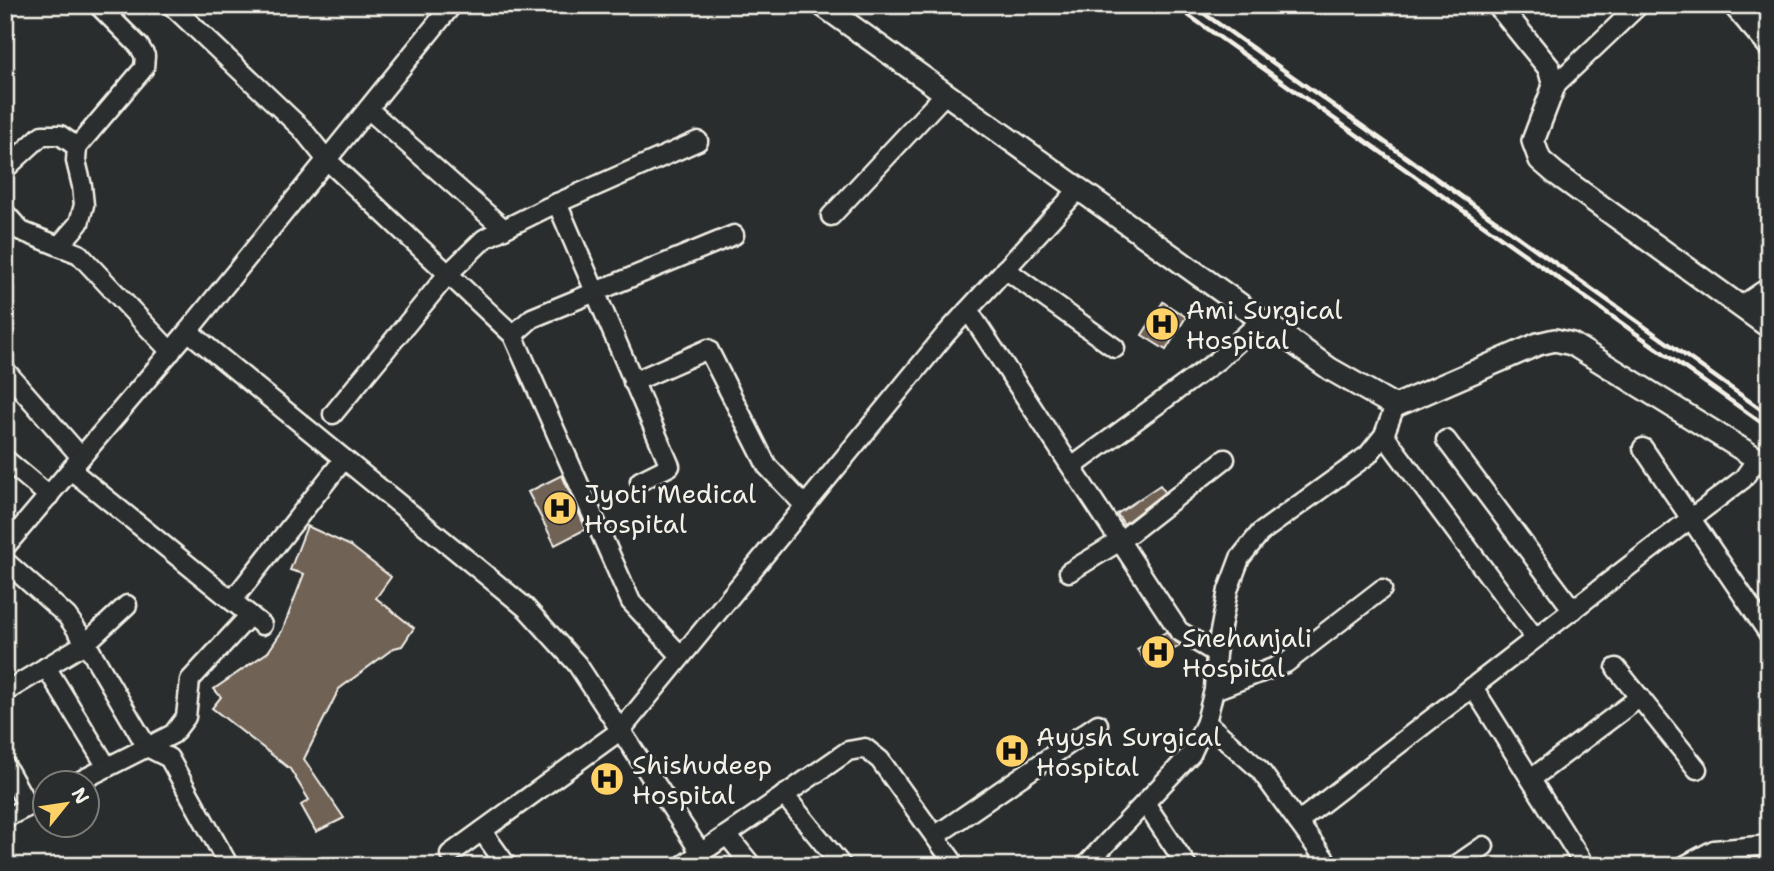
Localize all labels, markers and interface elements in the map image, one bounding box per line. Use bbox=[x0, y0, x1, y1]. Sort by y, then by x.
place label: Ami Surgical Hospital bbox=[1186, 292, 1342, 357]
hospital icon: Ami Surgical Hospital bbox=[1143, 305, 1181, 343]
place label: Jyoti Medical Hospital bbox=[584, 476, 756, 541]
hospital icon: Jyoti Medical Hospital bbox=[541, 489, 579, 527]
place label: Snehanjali Hospital bbox=[1182, 620, 1312, 685]
hospital icon: Snehanjali Hospital bbox=[1139, 633, 1177, 671]
place label: Ayush Surgical Hospital bbox=[1036, 719, 1221, 784]
hospital icon: Ayush Surgical Hospital bbox=[993, 732, 1031, 770]
place label: Shishudeep Hospital bbox=[632, 747, 772, 812]
hospital icon: Shishudeep Hospital bbox=[588, 760, 626, 798]
north arrow bbox=[32, 770, 102, 840]
text: N bbox=[66, 783, 95, 809]

